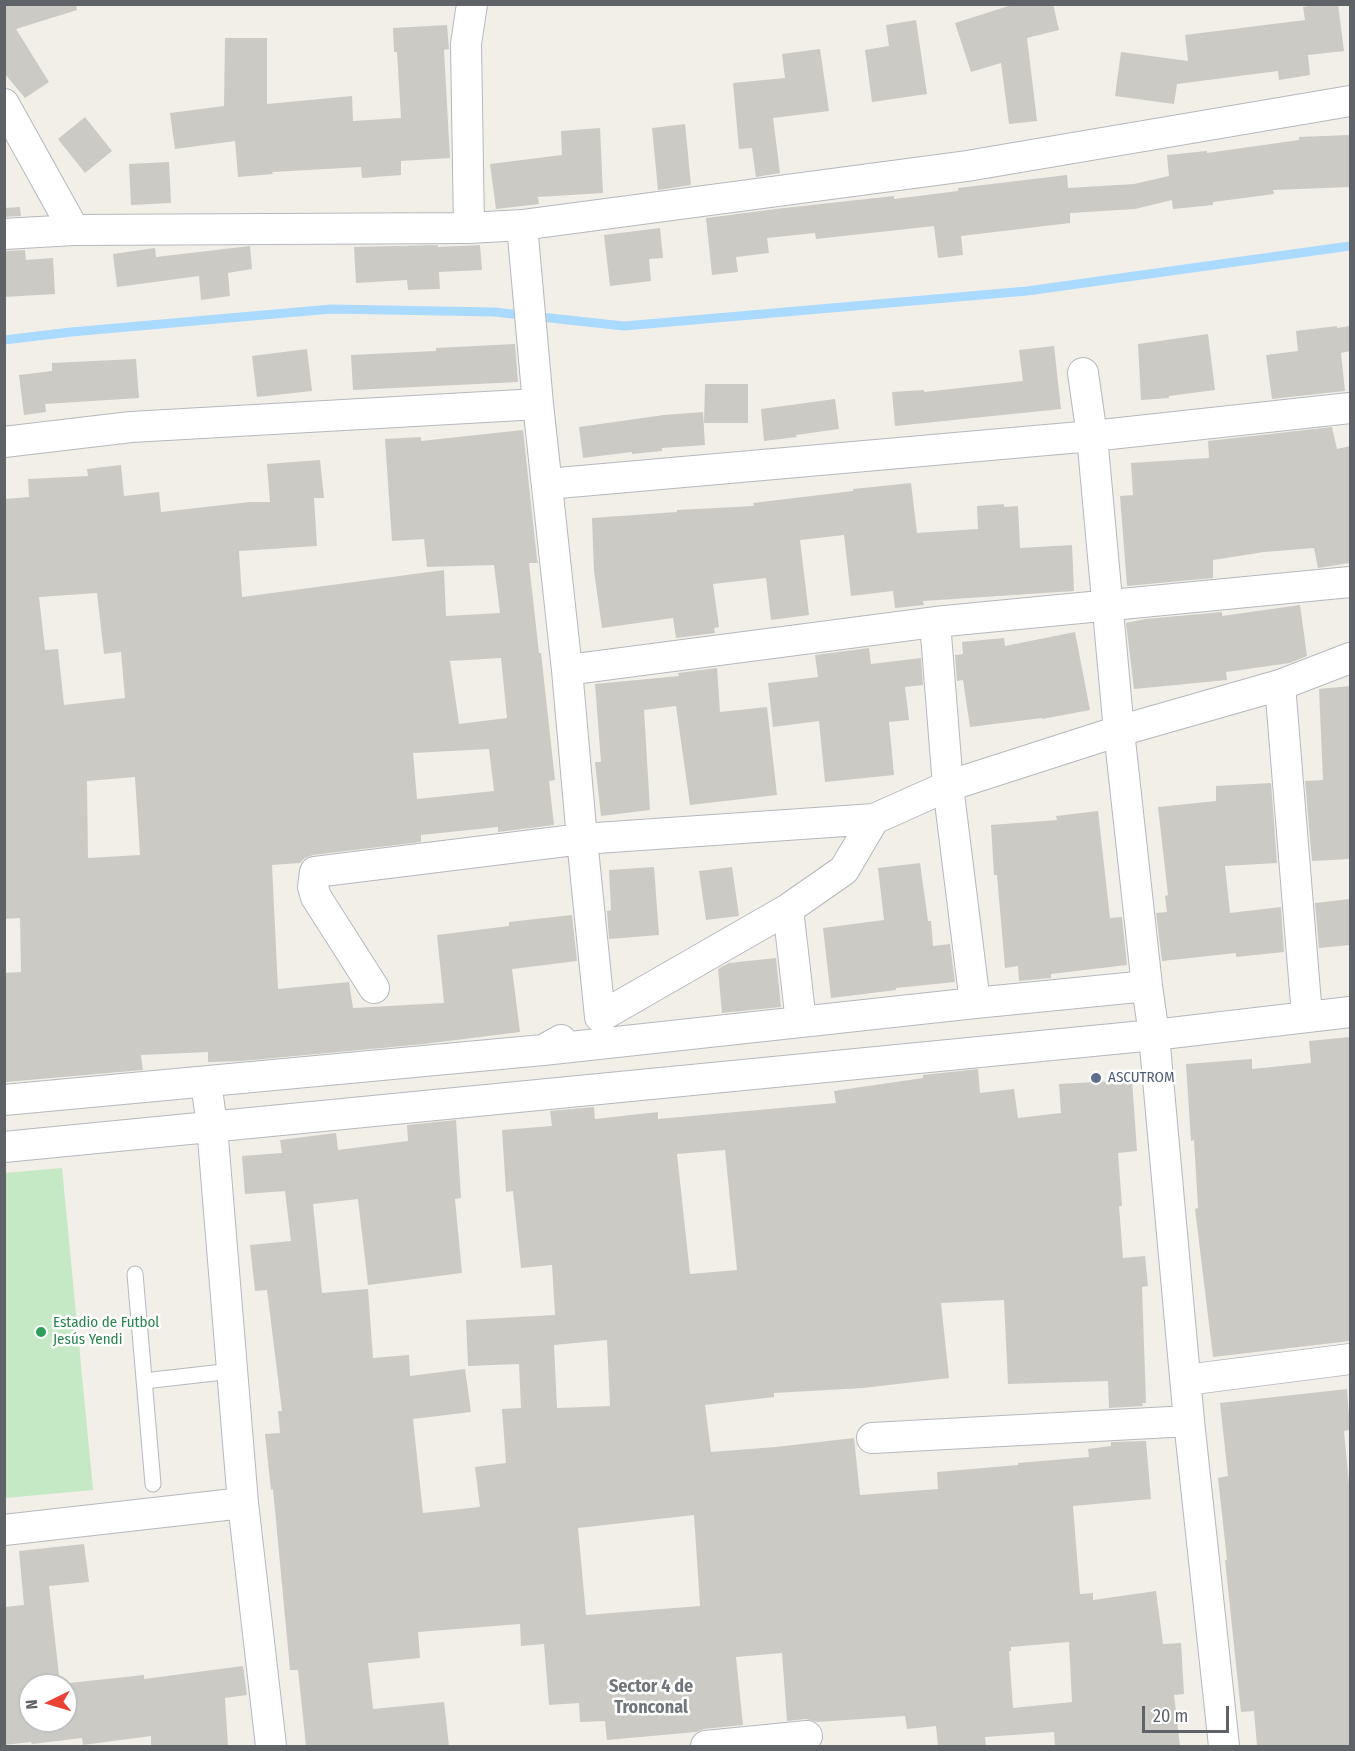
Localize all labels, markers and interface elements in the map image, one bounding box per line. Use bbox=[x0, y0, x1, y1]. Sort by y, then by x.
place label: ASCUTROM bbox=[1108, 1069, 1175, 1087]
marker: ASCUTROM bbox=[1089, 1071, 1103, 1085]
place label: Estadio de Futbol Jesús Yendi bbox=[53, 1314, 159, 1349]
marker: Estadio de Futbol Jesús Yendi bbox=[34, 1325, 48, 1339]
north arrow bbox=[18, 1673, 78, 1733]
district label: Sector 4 de Tronconal bbox=[609, 1676, 693, 1718]
scale bar bbox=[1145, 1694, 1232, 1732]
text: N bbox=[22, 1699, 41, 1710]
text: 20 m bbox=[1153, 1705, 1188, 1727]

